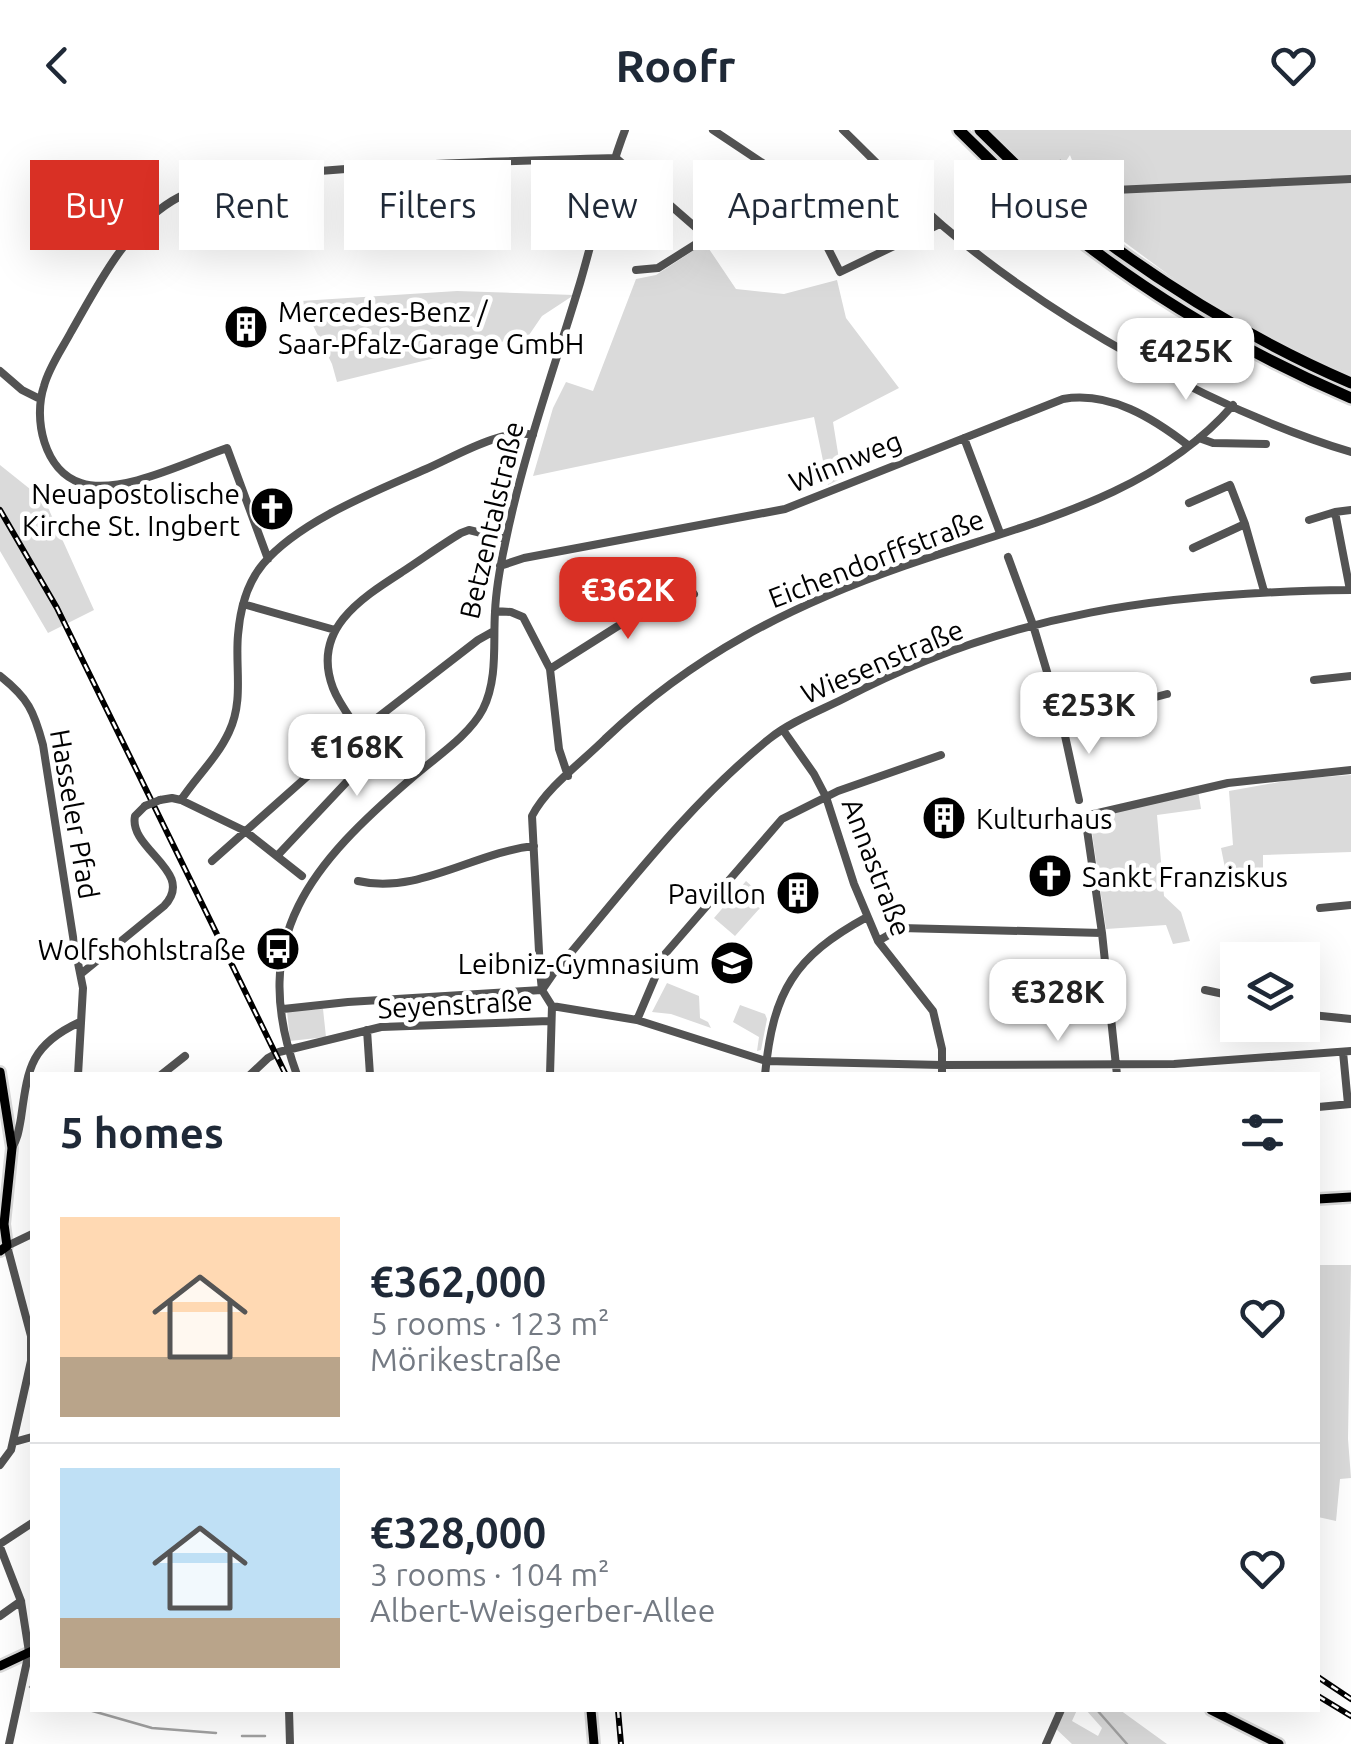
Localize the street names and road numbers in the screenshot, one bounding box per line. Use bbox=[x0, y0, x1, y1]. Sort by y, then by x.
street label: Betzentalstraße bbox=[453, 418, 529, 622]
street label: Winnweg bbox=[784, 424, 906, 498]
street label: Eichendorffstraße bbox=[764, 503, 988, 613]
street label: Wiesenstraße bbox=[796, 613, 968, 709]
street label: Hasseler Pfad bbox=[45, 727, 105, 901]
street label: Annastraße bbox=[837, 794, 917, 940]
street label: Seyenstraße bbox=[377, 984, 533, 1024]

